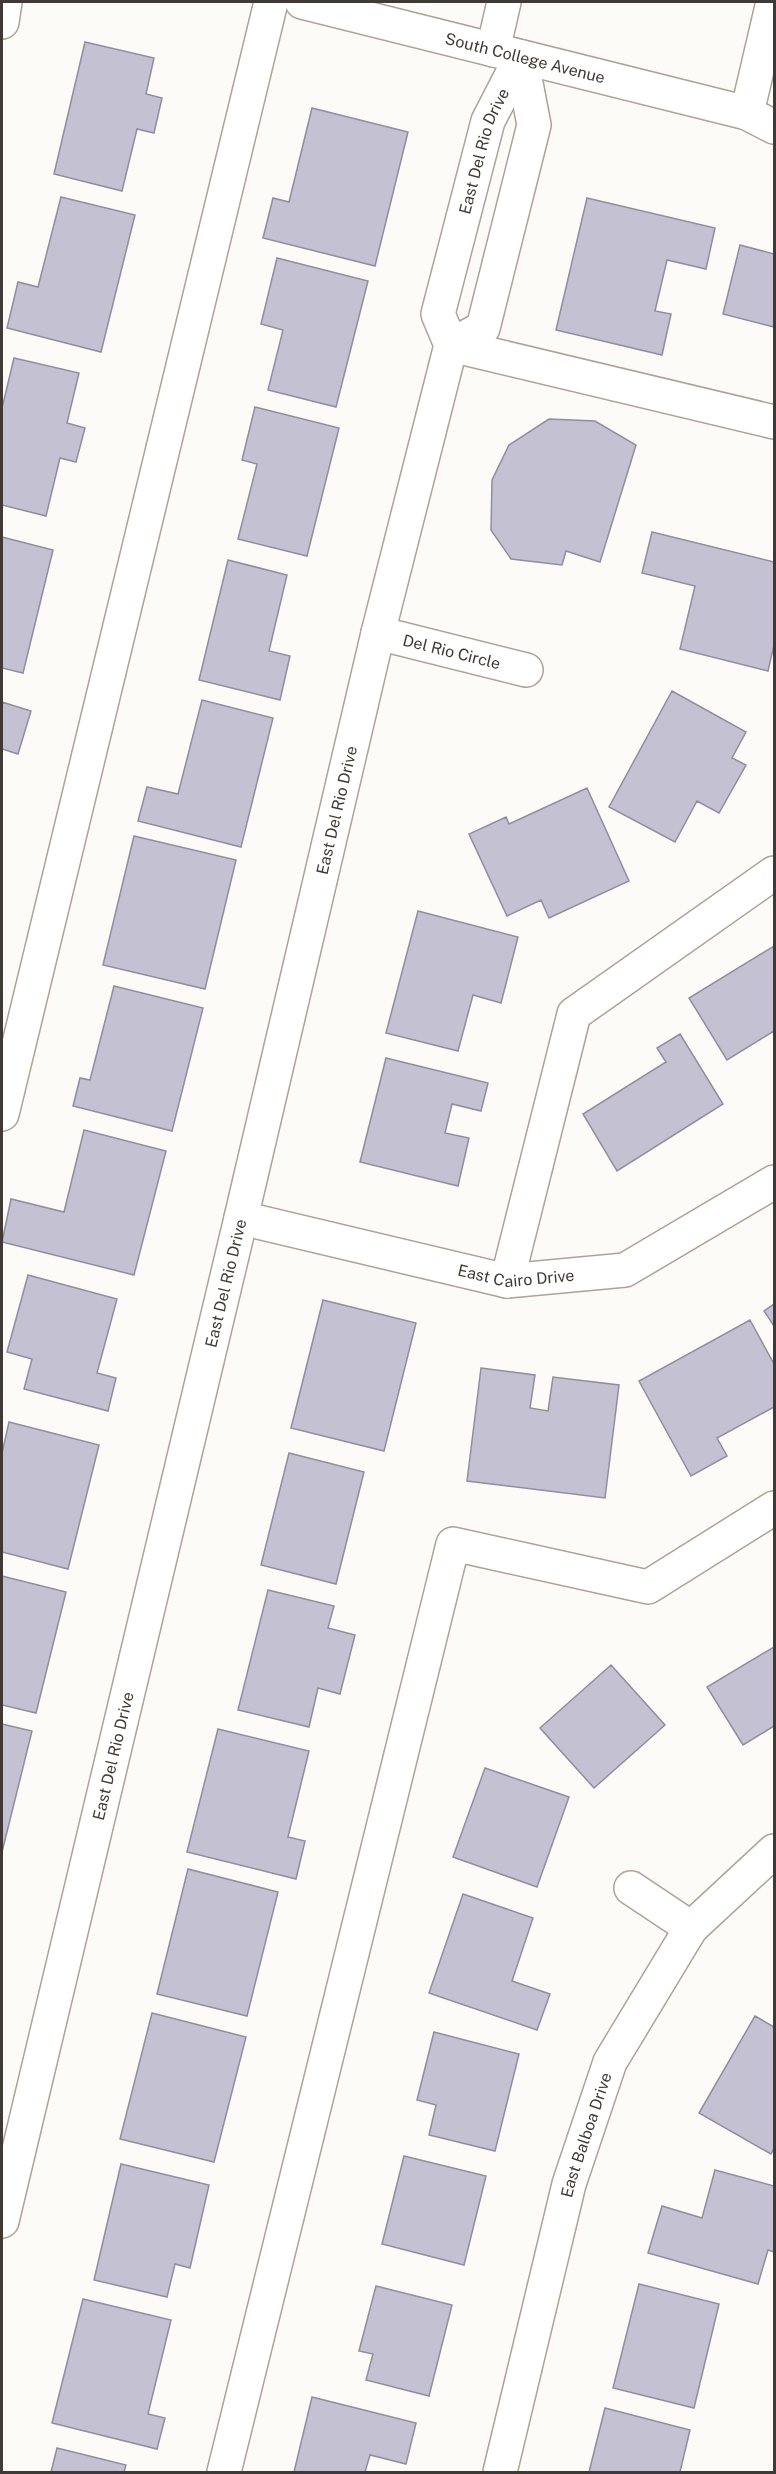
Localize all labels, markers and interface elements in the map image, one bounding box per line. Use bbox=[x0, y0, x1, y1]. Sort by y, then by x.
street label: South College Avenue bbox=[443, 29, 607, 87]
street label: East Del Rio Drive bbox=[455, 85, 513, 216]
street label: Del Rio Circle bbox=[401, 630, 502, 673]
street label: East Del Rio Drive bbox=[312, 744, 361, 876]
street label: East Del Rio Drive bbox=[201, 1217, 250, 1349]
street label: East Cairo Drive bbox=[456, 1260, 575, 1291]
street label: East Del Rio Drive bbox=[88, 1690, 137, 1822]
street label: East Balboa Drive bbox=[557, 2070, 615, 2199]

